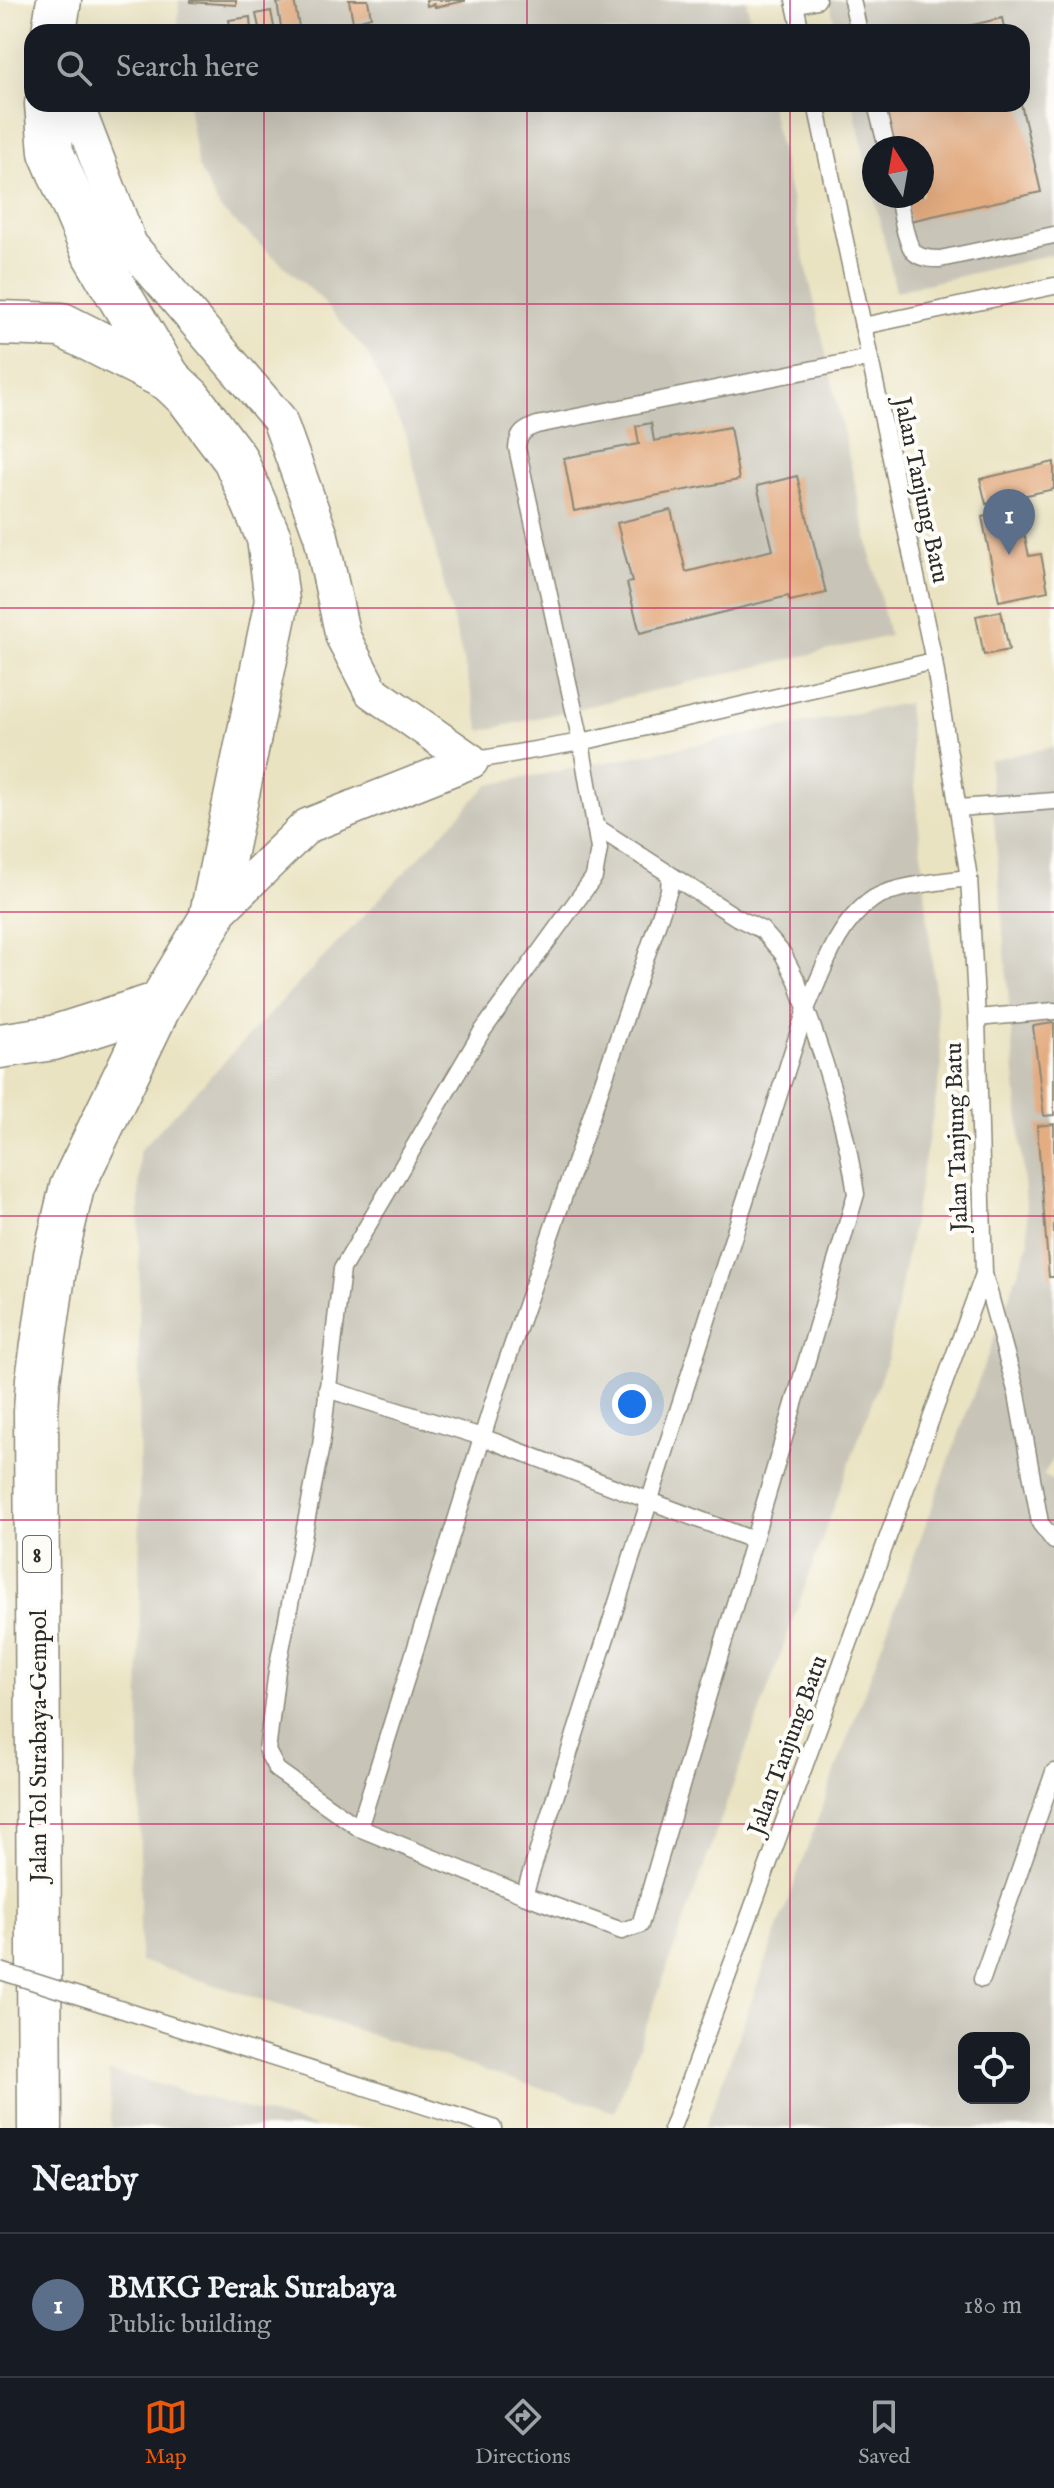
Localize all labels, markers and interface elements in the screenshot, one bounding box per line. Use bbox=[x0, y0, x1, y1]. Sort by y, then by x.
search box bbox=[24, 24, 1030, 112]
icon: search bbox=[52, 46, 96, 90]
text: Search here bbox=[116, 49, 259, 87]
north arrow bbox=[862, 136, 934, 208]
street label: Jalan Tanjung Batu bbox=[885, 392, 955, 586]
pin: 1 bbox=[983, 489, 1035, 555]
street label: Jalan Tanjung Batu bbox=[939, 1042, 976, 1235]
your location bbox=[612, 1384, 652, 1424]
road number: 8 bbox=[23, 1536, 51, 1572]
street label: Jalan Tol Surabaya–Gempol bbox=[24, 1609, 55, 1885]
street label: Jalan Tanjung Batu bbox=[740, 1651, 835, 1843]
map controls bbox=[958, 2032, 1030, 2104]
button: locate bbox=[958, 2032, 1030, 2104]
text: Nearby bbox=[32, 2159, 138, 2202]
text: BMKG Perak Surabaya bbox=[108, 2270, 396, 2308]
text: 1 bbox=[53, 2289, 63, 2322]
text: 180 m bbox=[964, 2289, 1022, 2322]
text: Public building bbox=[108, 2308, 271, 2341]
tab: Map bbox=[144, 2395, 188, 2471]
tab: Directions bbox=[475, 2395, 571, 2471]
tab: Saved bbox=[858, 2395, 910, 2471]

